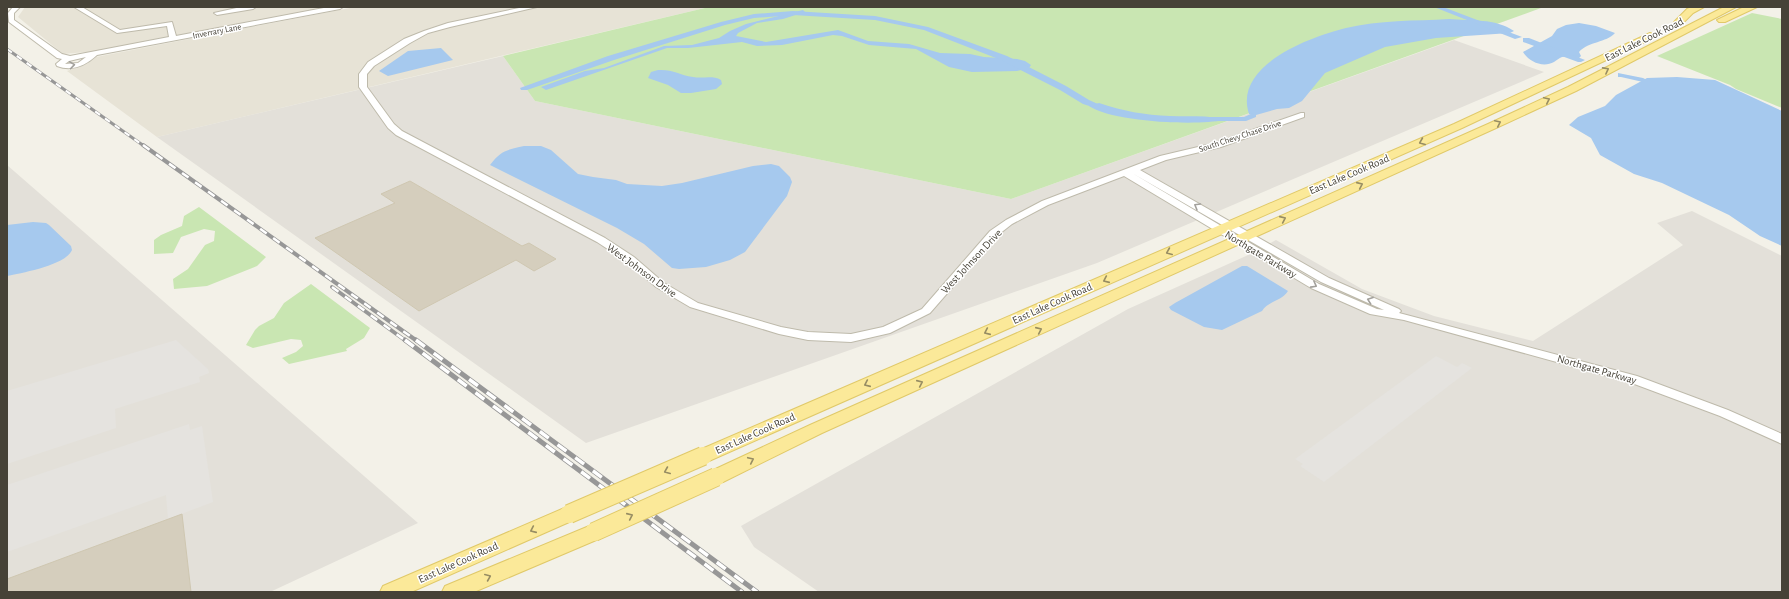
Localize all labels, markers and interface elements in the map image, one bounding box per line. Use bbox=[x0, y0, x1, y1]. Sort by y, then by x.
street label: East Lake Cook Road bbox=[1603, 16, 1686, 63]
street label: Inverrary Lane bbox=[192, 22, 242, 41]
one-way arrow bbox=[69, 61, 75, 70]
one-way arrow bbox=[1602, 68, 1610, 75]
one-way arrow bbox=[1542, 97, 1550, 105]
street label: South Chevy Chase Drive bbox=[1198, 119, 1282, 154]
one-way arrow bbox=[1494, 120, 1502, 128]
one-way arrow bbox=[1419, 137, 1427, 145]
street label: East Lake Cook Road bbox=[1307, 152, 1391, 196]
one-way arrow bbox=[1355, 182, 1363, 190]
one-way arrow bbox=[1194, 203, 1201, 210]
one-way arrow bbox=[1279, 216, 1286, 224]
street label: West Johnson Drive bbox=[939, 227, 1004, 296]
street label: Northgate Parkway bbox=[1223, 229, 1299, 280]
street label: West Johnson Drive bbox=[605, 241, 679, 299]
one-way arrow bbox=[1166, 247, 1174, 255]
one-way arrow bbox=[1102, 275, 1109, 283]
street label: East Lake Cook Road bbox=[1011, 281, 1094, 326]
one-way arrow bbox=[1310, 281, 1317, 288]
one-way arrow bbox=[1367, 296, 1374, 305]
one-way arrow bbox=[1035, 326, 1042, 334]
one-way arrow bbox=[983, 327, 990, 335]
street label: Northgate Parkway bbox=[1556, 353, 1638, 386]
one-way arrow bbox=[864, 379, 871, 387]
one-way arrow bbox=[916, 380, 924, 388]
street label: East Lake Cook Road bbox=[714, 411, 797, 456]
one-way arrow bbox=[747, 457, 755, 465]
one-way arrow bbox=[664, 467, 671, 475]
one-way arrow bbox=[625, 513, 633, 521]
one-way arrow bbox=[530, 525, 537, 533]
street label: East Lake Cook Road bbox=[417, 540, 500, 585]
one-way arrow bbox=[485, 573, 492, 581]

